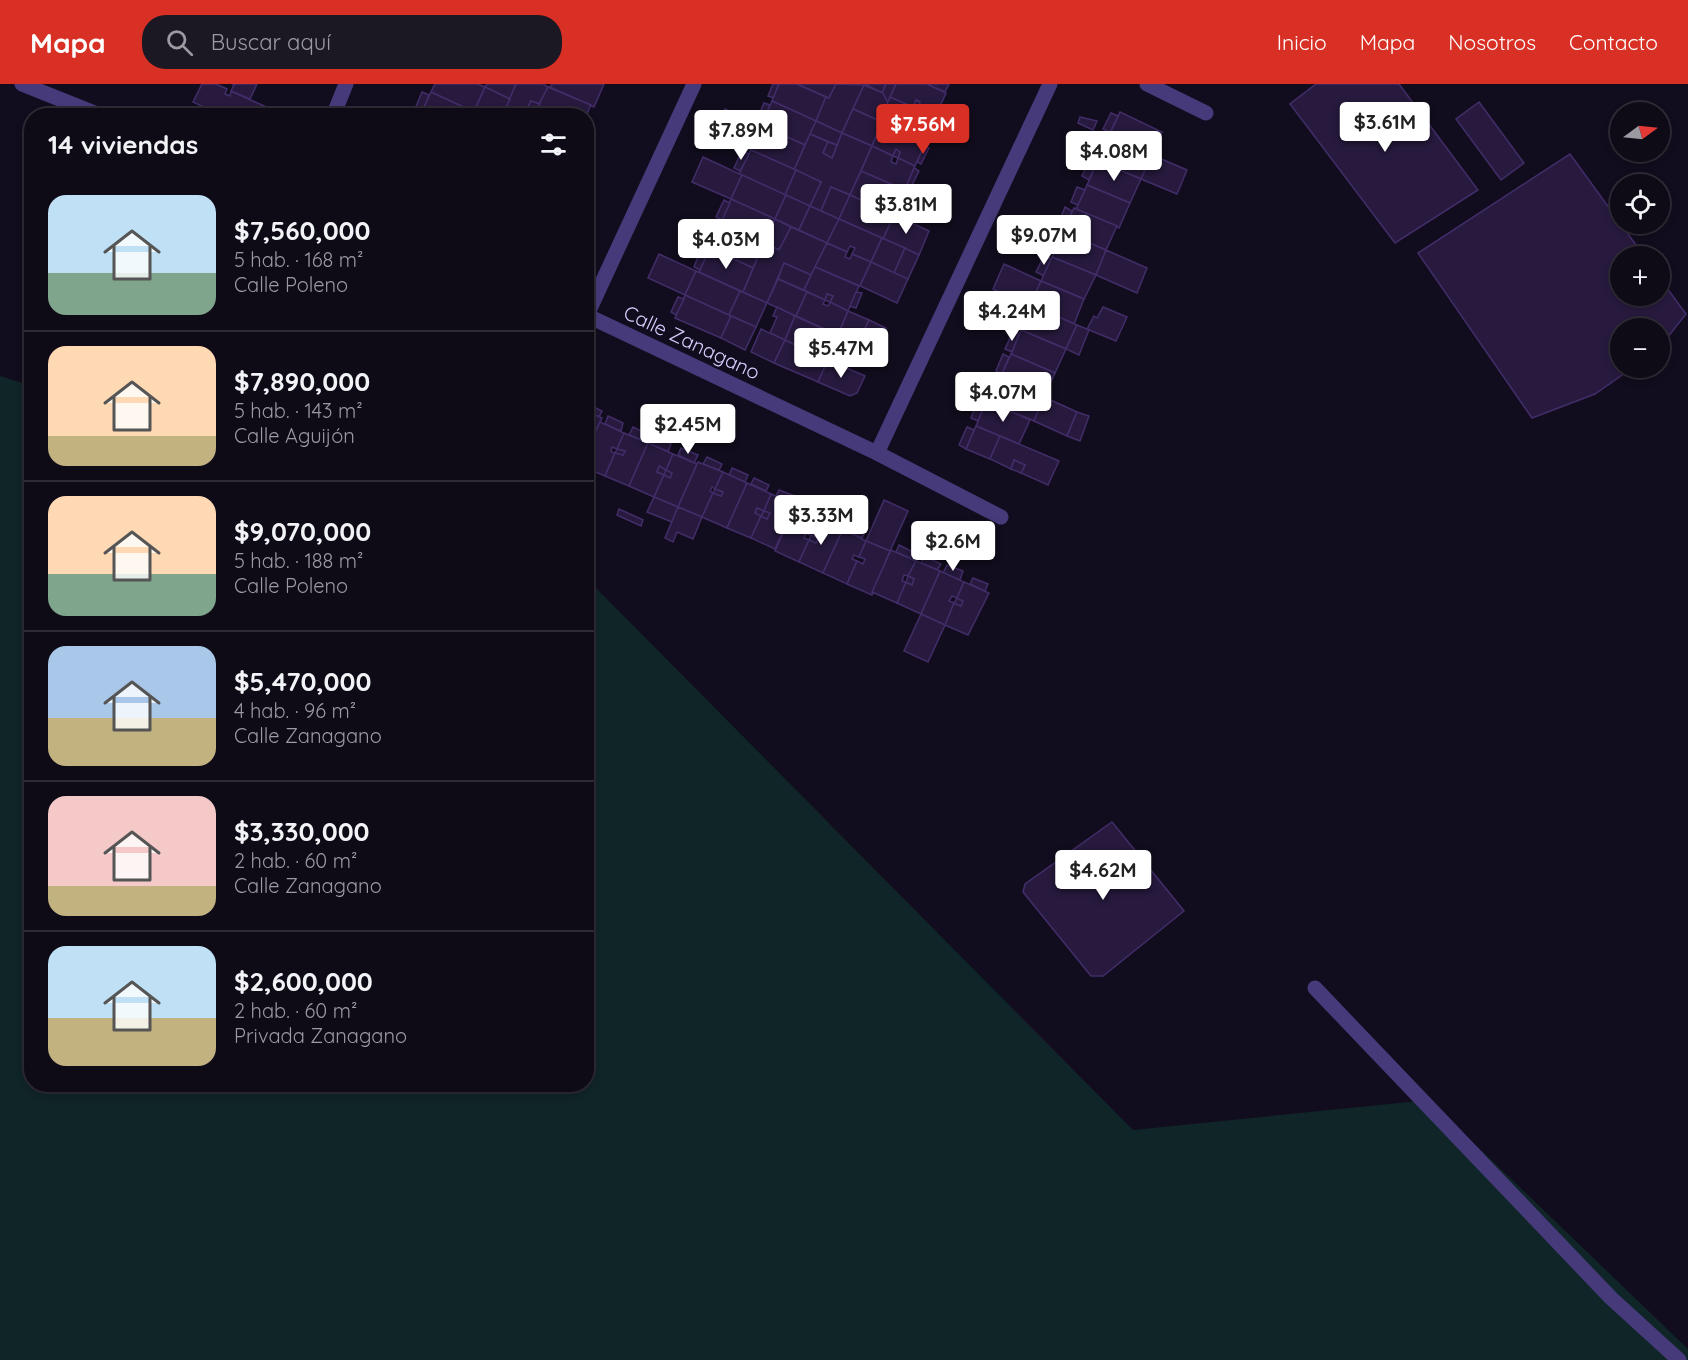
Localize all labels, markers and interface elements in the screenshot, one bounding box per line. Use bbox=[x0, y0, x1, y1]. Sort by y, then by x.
search box bbox=[142, 15, 562, 69]
text: Mapa bbox=[30, 25, 106, 60]
icon: search bbox=[163, 26, 196, 59]
text: Buscar aquí bbox=[211, 28, 331, 56]
text: Inicio bbox=[1277, 29, 1327, 55]
text: Mapa bbox=[1360, 29, 1415, 55]
text: Nosotros bbox=[1448, 29, 1536, 55]
text: Contacto bbox=[1569, 29, 1658, 55]
pin: $3.61M bbox=[1336, 102, 1434, 153]
north arrow bbox=[1610, 102, 1670, 162]
map controls bbox=[1610, 102, 1670, 378]
pin: $7.56M bbox=[874, 104, 972, 155]
text: $3.61M bbox=[1354, 109, 1416, 134]
pin: $7.89M bbox=[692, 110, 790, 161]
text: $7.56M bbox=[890, 111, 956, 136]
text: $7.89M bbox=[708, 117, 774, 142]
text: 14 viviendas bbox=[48, 128, 198, 161]
icon: filters bbox=[537, 128, 570, 161]
pin: $4.08M bbox=[1065, 131, 1163, 182]
text: $4.08M bbox=[1080, 138, 1148, 163]
button: locate bbox=[1610, 174, 1670, 234]
pin: $3.81M bbox=[857, 184, 955, 235]
text: $3.81M bbox=[875, 191, 937, 216]
text: $7,560,000 bbox=[234, 214, 371, 247]
pin: $9.07M bbox=[995, 215, 1093, 266]
icon: home bbox=[96, 219, 168, 291]
pin: $4.03M bbox=[677, 219, 775, 270]
text: $9.07M bbox=[1011, 222, 1077, 247]
text: $4.03M bbox=[692, 226, 760, 251]
button: + bbox=[1610, 246, 1670, 306]
text: 5 hab. · 168 m² bbox=[234, 247, 363, 272]
text: Calle Poleno bbox=[234, 272, 348, 297]
pin: $4.24M bbox=[963, 291, 1061, 342]
text: $4.24M bbox=[978, 298, 1046, 323]
street label: Calle Zanagano bbox=[620, 299, 764, 385]
button: − bbox=[1610, 318, 1670, 378]
pin: $5.47M bbox=[792, 328, 890, 379]
text: $5.47M bbox=[808, 335, 874, 360]
text: $7,890,000 bbox=[234, 365, 370, 398]
icon: home bbox=[96, 370, 168, 442]
pin: $4.07M bbox=[954, 372, 1052, 423]
text: $4.07M bbox=[969, 379, 1037, 404]
text: 5 hab. · 143 m² bbox=[234, 398, 363, 423]
pin: $2.45M bbox=[639, 404, 737, 455]
text: $2.45M bbox=[654, 411, 722, 436]
text: Calle Aguijón bbox=[234, 423, 355, 448]
pin: $3.33M bbox=[772, 495, 870, 546]
text: $3.33M bbox=[788, 502, 854, 527]
text: $9,070,000 bbox=[234, 515, 371, 548]
icon: home bbox=[96, 520, 168, 592]
pin: $2.6M bbox=[911, 521, 995, 572]
text: $2.6M bbox=[925, 528, 981, 553]
text: 5 hab. · 188 m² bbox=[234, 548, 363, 573]
text: Calle Poleno bbox=[234, 573, 348, 598]
text: $5,470,000 bbox=[234, 665, 371, 698]
icon: home bbox=[96, 670, 168, 742]
text: 4 hab. · 96 m² bbox=[234, 698, 356, 723]
text: Calle Zanagano bbox=[234, 723, 382, 748]
text: $3,330,000 bbox=[234, 815, 370, 848]
icon: home bbox=[96, 820, 168, 892]
text: 2 hab. · 60 m² bbox=[234, 848, 357, 873]
pin: $4.62M bbox=[1054, 850, 1152, 901]
text: $4.62M bbox=[1069, 857, 1137, 882]
text: Calle Zanagano bbox=[234, 873, 382, 898]
text: $2,600,000 bbox=[234, 965, 373, 998]
icon: home bbox=[96, 970, 168, 1042]
text: 2 hab. · 60 m² bbox=[234, 998, 357, 1023]
text: Privada Zanagano bbox=[234, 1023, 407, 1048]

